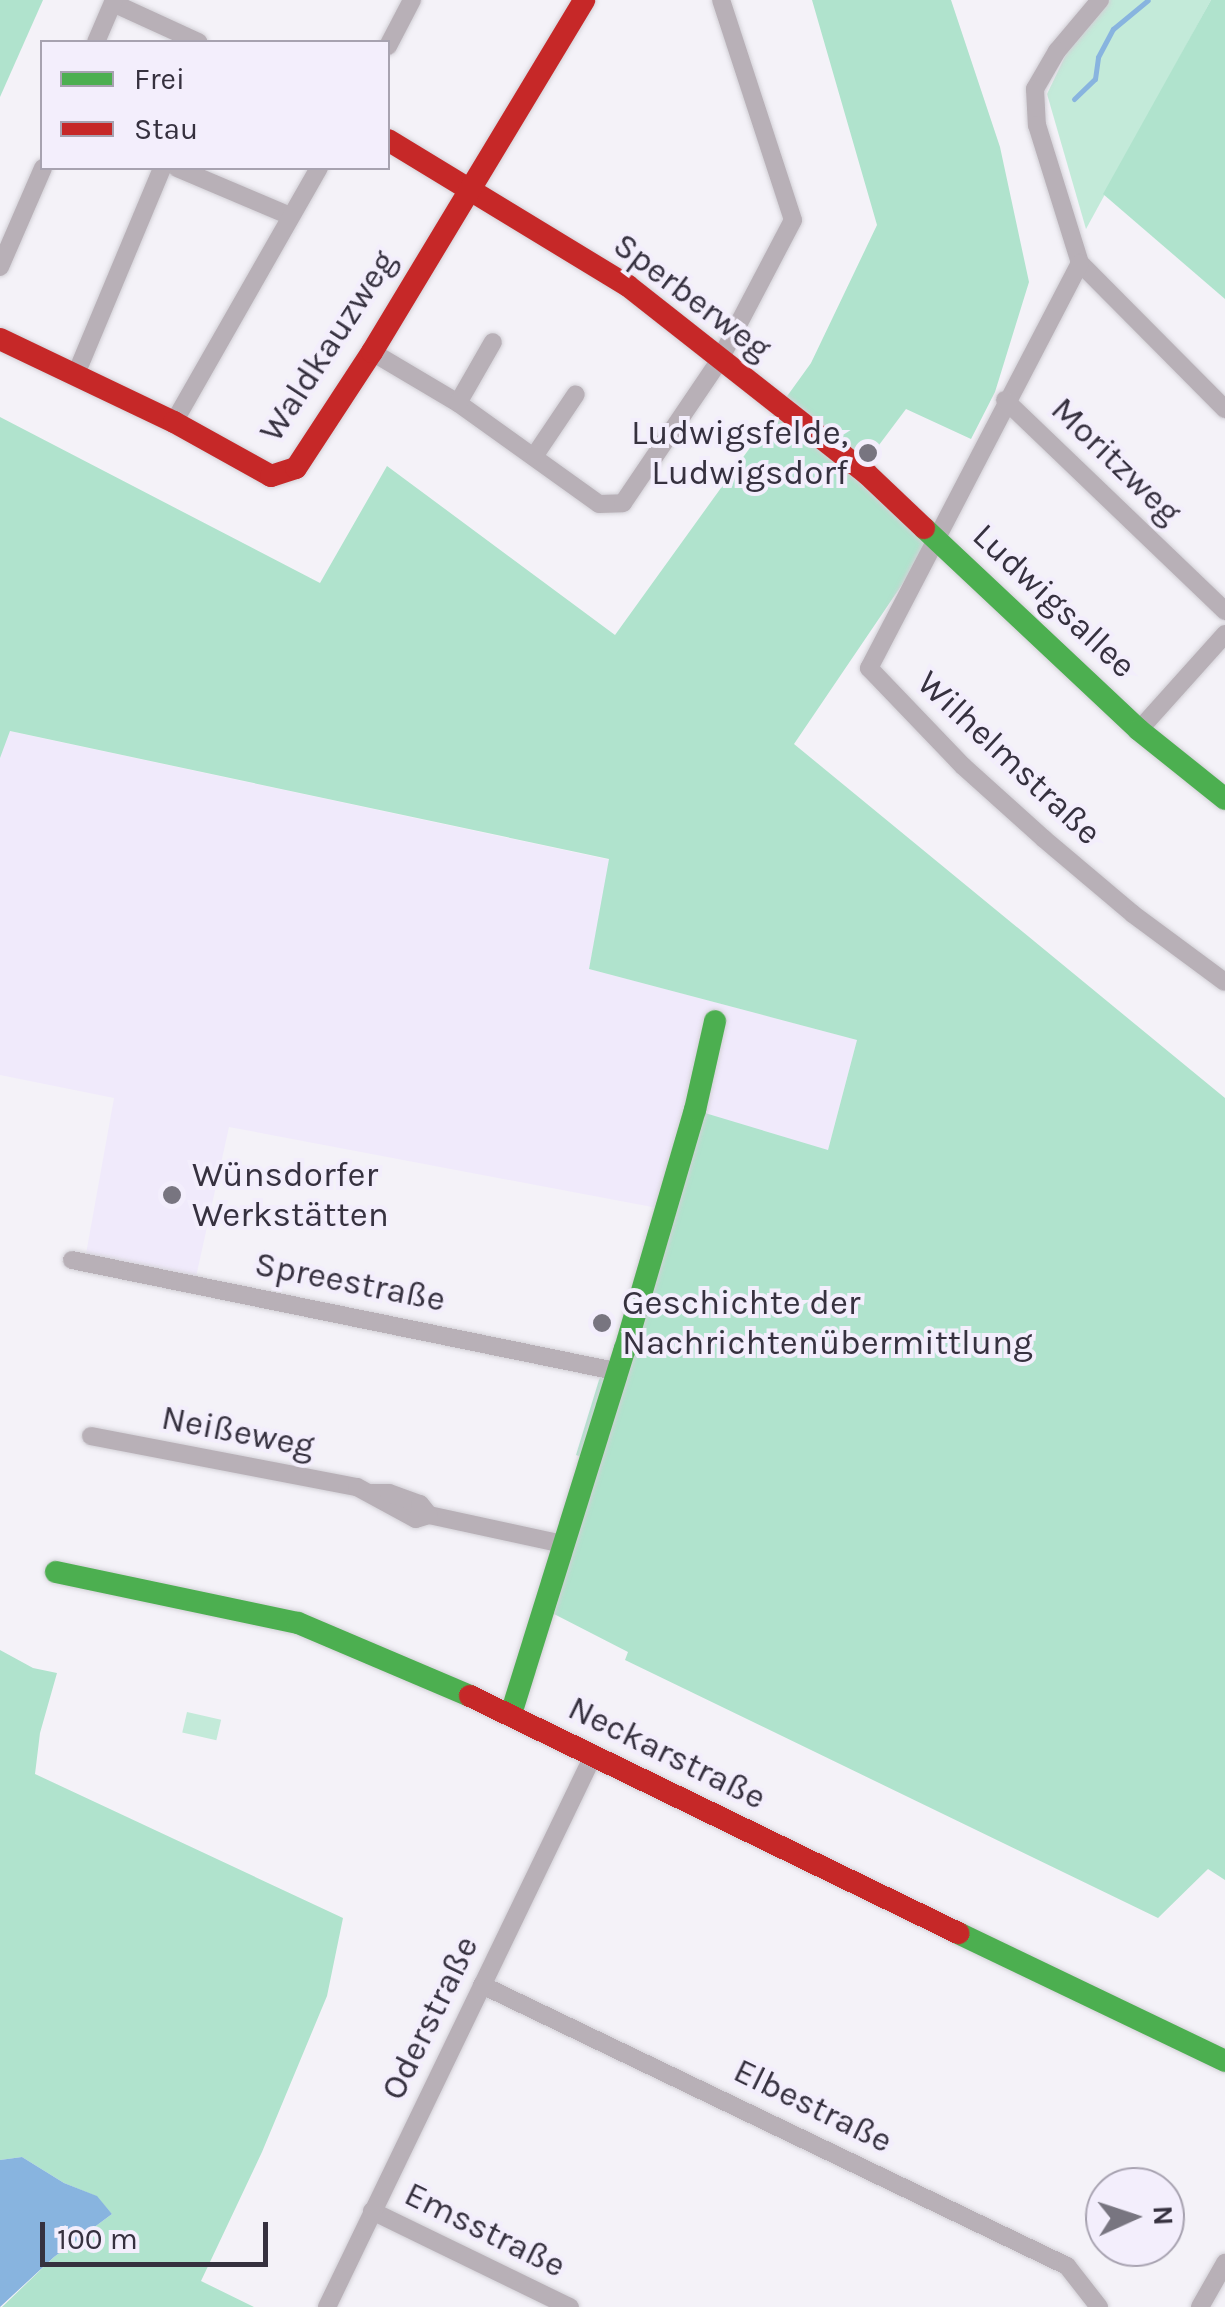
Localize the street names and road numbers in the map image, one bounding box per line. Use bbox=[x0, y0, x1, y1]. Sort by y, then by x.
street label: Sperberweg bbox=[605, 224, 779, 370]
street label: Waldkauzweg bbox=[251, 242, 405, 450]
street label: Moritzweg bbox=[1042, 389, 1190, 533]
street label: Ludwigsallee bbox=[964, 515, 1144, 687]
street label: Wilhelmstraße bbox=[908, 662, 1110, 854]
street label: Spreestraße bbox=[251, 1243, 449, 1321]
street label: Neißeweg bbox=[158, 1397, 318, 1467]
street label: Neckarstraße bbox=[561, 1687, 773, 1819]
street label: Oderstraße bbox=[372, 1929, 488, 2107]
street label: Elbestraße bbox=[727, 2050, 899, 2162]
street label: Emsstraße bbox=[398, 2173, 572, 2287]

